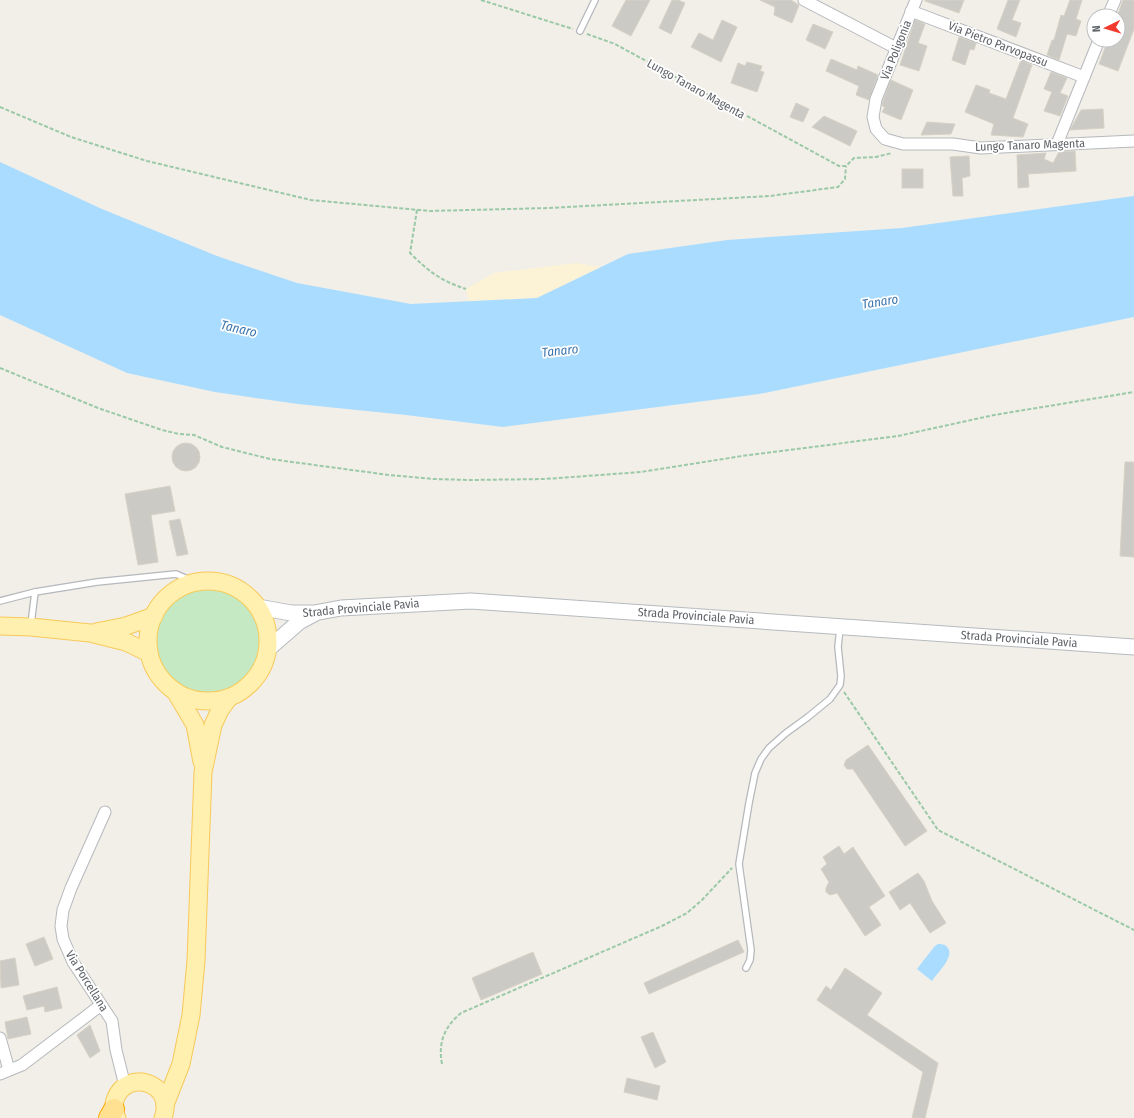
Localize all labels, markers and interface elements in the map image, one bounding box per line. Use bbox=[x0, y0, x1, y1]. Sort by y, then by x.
north arrow bbox=[1086, 8, 1126, 48]
street label: Via Poligonia bbox=[878, 18, 914, 82]
street label: Via Pietro Parvopassu bbox=[946, 19, 1050, 69]
text: N bbox=[1090, 25, 1103, 33]
street label: Lungo Tanaro Magenta bbox=[644, 56, 748, 122]
street label: Lungo Tanaro Magenta bbox=[975, 136, 1085, 154]
water label: Tanaro bbox=[861, 291, 899, 312]
water label: Tanaro bbox=[219, 317, 259, 340]
water label: Tanaro bbox=[541, 341, 579, 360]
street label: Strada Provinciale Pavia bbox=[302, 596, 420, 620]
street label: Strada Provinciale Pavia bbox=[637, 605, 755, 627]
street label: Strada Provinciale Pavia bbox=[960, 628, 1078, 650]
street label: Via Porcellana bbox=[63, 948, 111, 1014]

